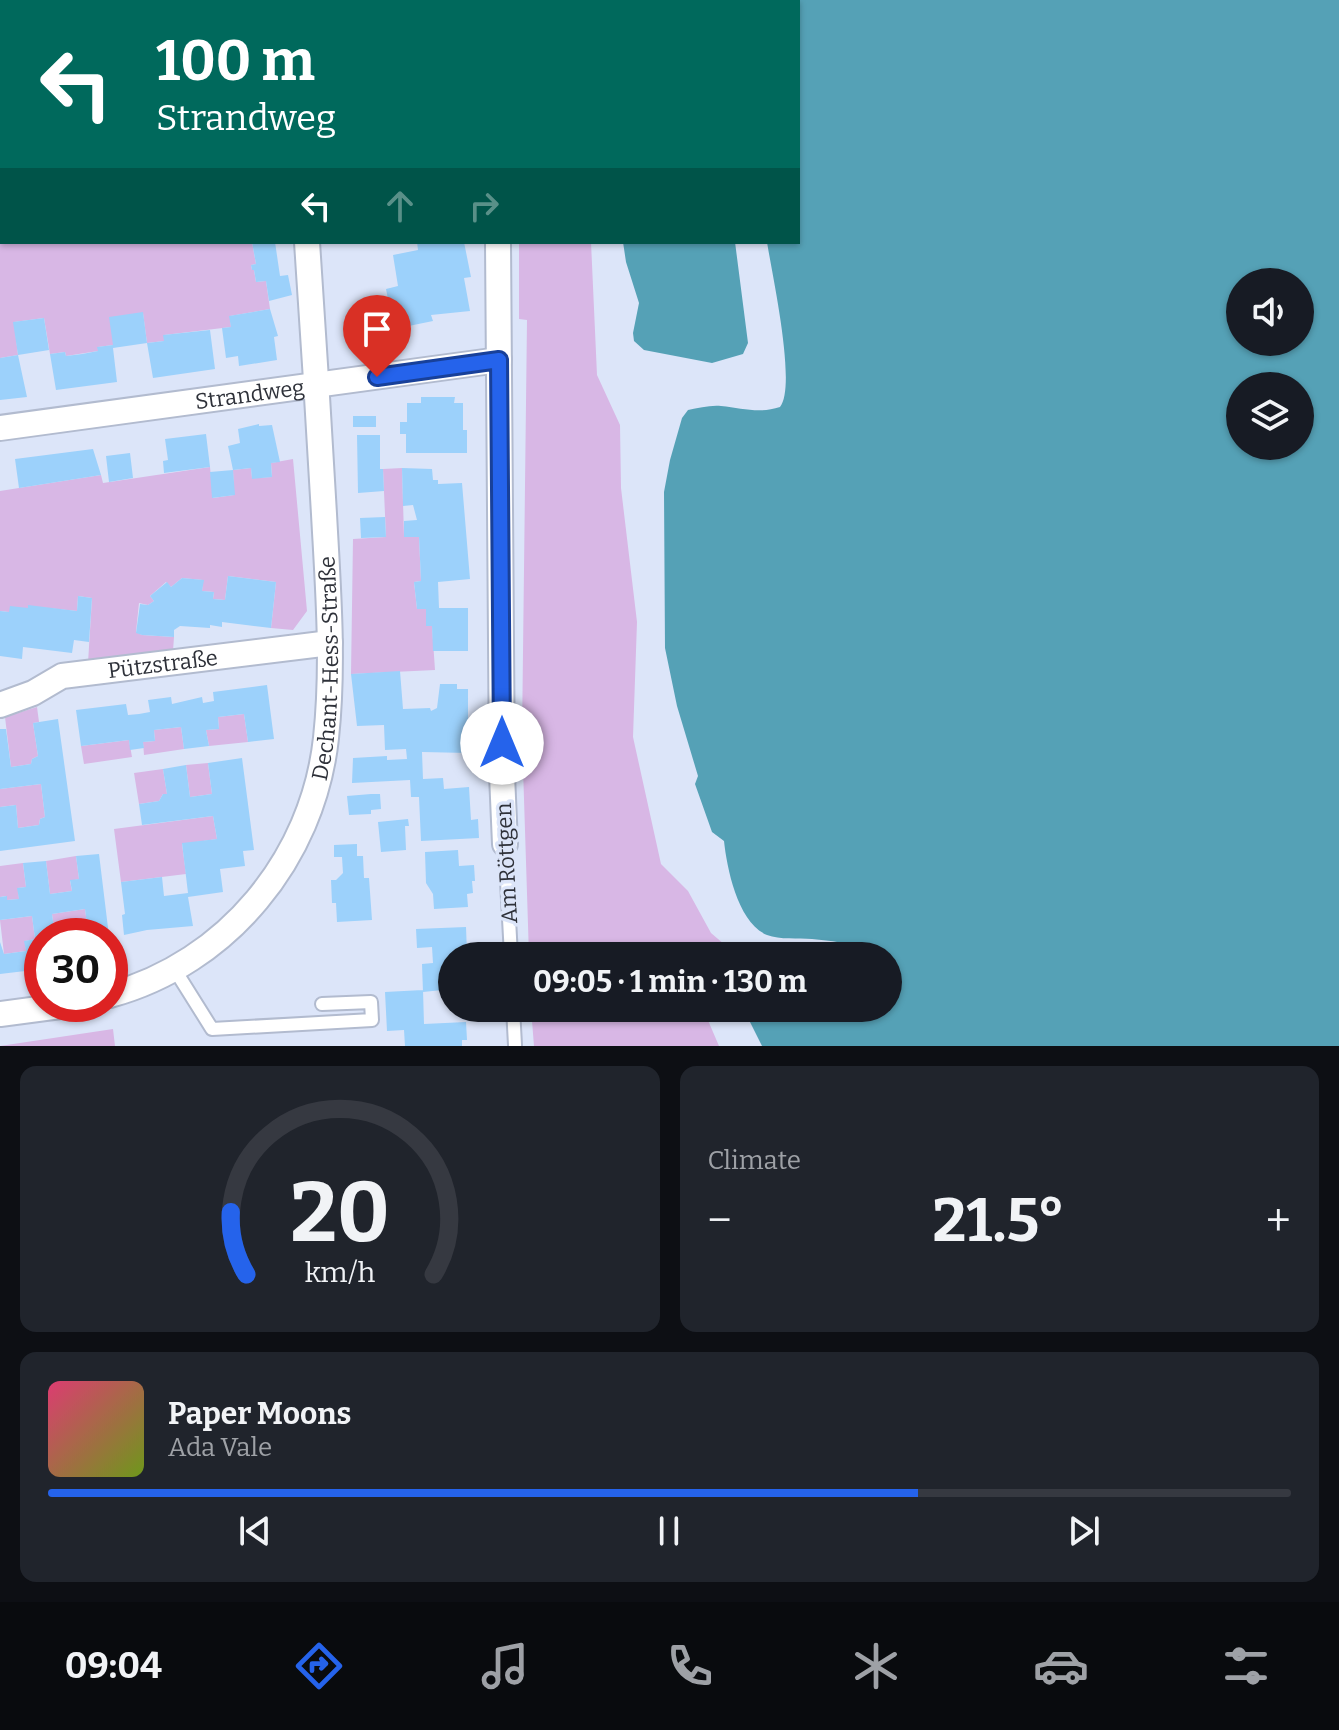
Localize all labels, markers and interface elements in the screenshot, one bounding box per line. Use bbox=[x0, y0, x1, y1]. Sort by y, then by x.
text: 100 m bbox=[156, 28, 315, 95]
icon: left bbox=[24, 32, 128, 136]
text: Strandweg bbox=[156, 96, 336, 140]
icon: left bbox=[294, 184, 338, 228]
icon: ahead bbox=[378, 184, 422, 228]
icon: right bbox=[462, 184, 506, 228]
map controls bbox=[1226, 268, 1314, 460]
button: sound bbox=[1226, 268, 1314, 356]
pin bbox=[343, 295, 411, 377]
icon: arrive bbox=[355, 307, 399, 351]
button: layers bbox=[1226, 372, 1314, 460]
street label: Strandweg bbox=[193, 374, 306, 415]
street label: Dechant-Hess-Straße bbox=[306, 555, 344, 783]
street label: Pützstraße bbox=[106, 644, 219, 684]
position arrow bbox=[460, 701, 544, 785]
street label: Am Röttgen bbox=[490, 802, 523, 924]
speed limit sign: 30 bbox=[24, 918, 128, 1022]
text: 09:05 · 1 min · 130 m bbox=[533, 964, 807, 1000]
text: Climate bbox=[708, 1145, 801, 1176]
text: 20 bbox=[290, 1163, 390, 1263]
text: 21.5° bbox=[932, 1185, 1065, 1257]
text: − bbox=[708, 1194, 732, 1247]
text: + bbox=[1266, 1194, 1291, 1247]
text: km/h bbox=[304, 1255, 375, 1290]
text: Paper Moons bbox=[168, 1396, 351, 1432]
text: Ada Vale bbox=[168, 1432, 272, 1463]
icon: previous bbox=[233, 1509, 277, 1553]
icon: pause bbox=[647, 1509, 691, 1553]
icon: next bbox=[1062, 1509, 1106, 1553]
icon: directions bbox=[291, 1638, 347, 1694]
icon: music bbox=[477, 1638, 533, 1694]
icon: phone bbox=[662, 1638, 718, 1694]
icon: climate bbox=[848, 1638, 904, 1694]
icon: car bbox=[1033, 1638, 1089, 1694]
icon: filters bbox=[1218, 1638, 1274, 1694]
text: 09:04 bbox=[65, 1644, 162, 1688]

